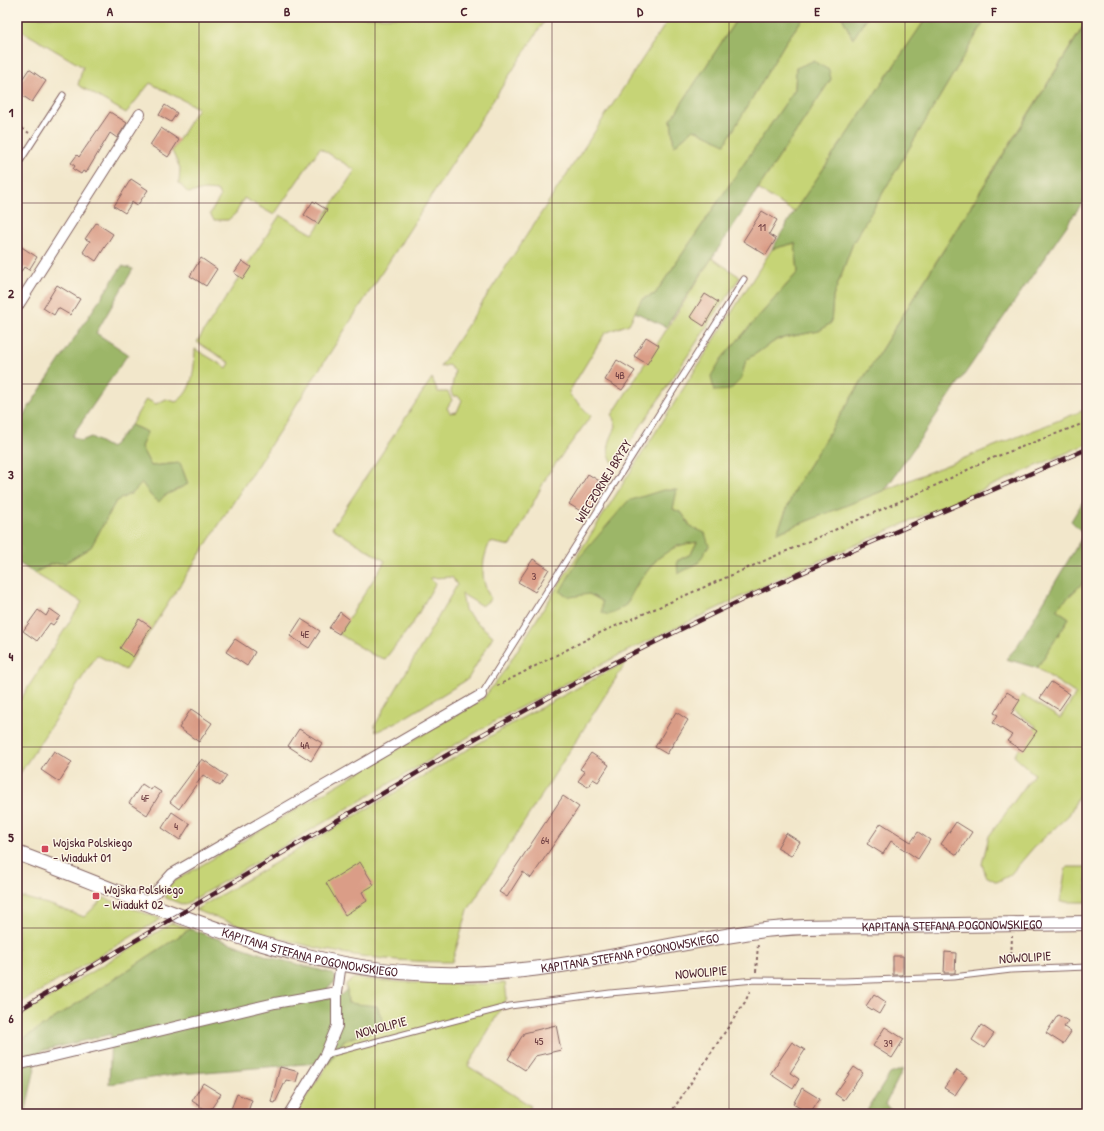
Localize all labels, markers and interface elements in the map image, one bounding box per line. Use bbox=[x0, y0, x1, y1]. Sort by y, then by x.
text: A bbox=[107, 2, 114, 20]
text: B bbox=[284, 2, 291, 20]
text: C bbox=[460, 2, 468, 20]
text: D bbox=[637, 2, 644, 20]
text: E bbox=[814, 2, 820, 20]
text: F bbox=[991, 2, 998, 20]
text: 1 bbox=[9, 103, 14, 121]
house number: 11 bbox=[758, 220, 766, 234]
text: 2 bbox=[8, 284, 15, 302]
house number: 4B bbox=[615, 368, 625, 382]
street label: WIECZORNEJ BRYZY bbox=[570, 436, 636, 526]
text: 3 bbox=[8, 465, 14, 483]
house number: 3 bbox=[532, 569, 537, 583]
house number: 4E bbox=[301, 627, 310, 641]
text: 4 bbox=[9, 647, 14, 665]
house number: 4A bbox=[300, 738, 310, 752]
house number: 4F bbox=[141, 791, 150, 805]
house number: 4 bbox=[174, 819, 178, 833]
text: 5 bbox=[8, 828, 14, 846]
place label: Wojska Polskiego - Wiadukt 01 bbox=[53, 833, 132, 866]
house number: 64 bbox=[541, 833, 549, 847]
marker: Wojska Polskiego - Wiadukt 01 bbox=[40, 844, 50, 854]
place label: Wojska Polskiego - Wiadukt 02 bbox=[104, 880, 183, 913]
marker: Wojska Polskiego - Wiadukt 02 bbox=[91, 891, 101, 901]
street label: KAPITANA STEFANA POGONOWSKIEGO bbox=[862, 915, 1042, 935]
street label: KAPITANA STEFANA POGONOWSKIEGO bbox=[219, 923, 399, 981]
street label: KAPITANA STEFANA POGONOWSKIEGO bbox=[540, 928, 721, 977]
street label: NOWOLIPIE bbox=[998, 946, 1052, 968]
street label: NOWOLIPIE bbox=[674, 961, 728, 983]
text: 6 bbox=[8, 1009, 14, 1027]
street label: NOWOLIPIE bbox=[353, 1011, 409, 1042]
house number: 45 bbox=[535, 1034, 544, 1048]
house number: 39 bbox=[884, 1036, 892, 1050]

